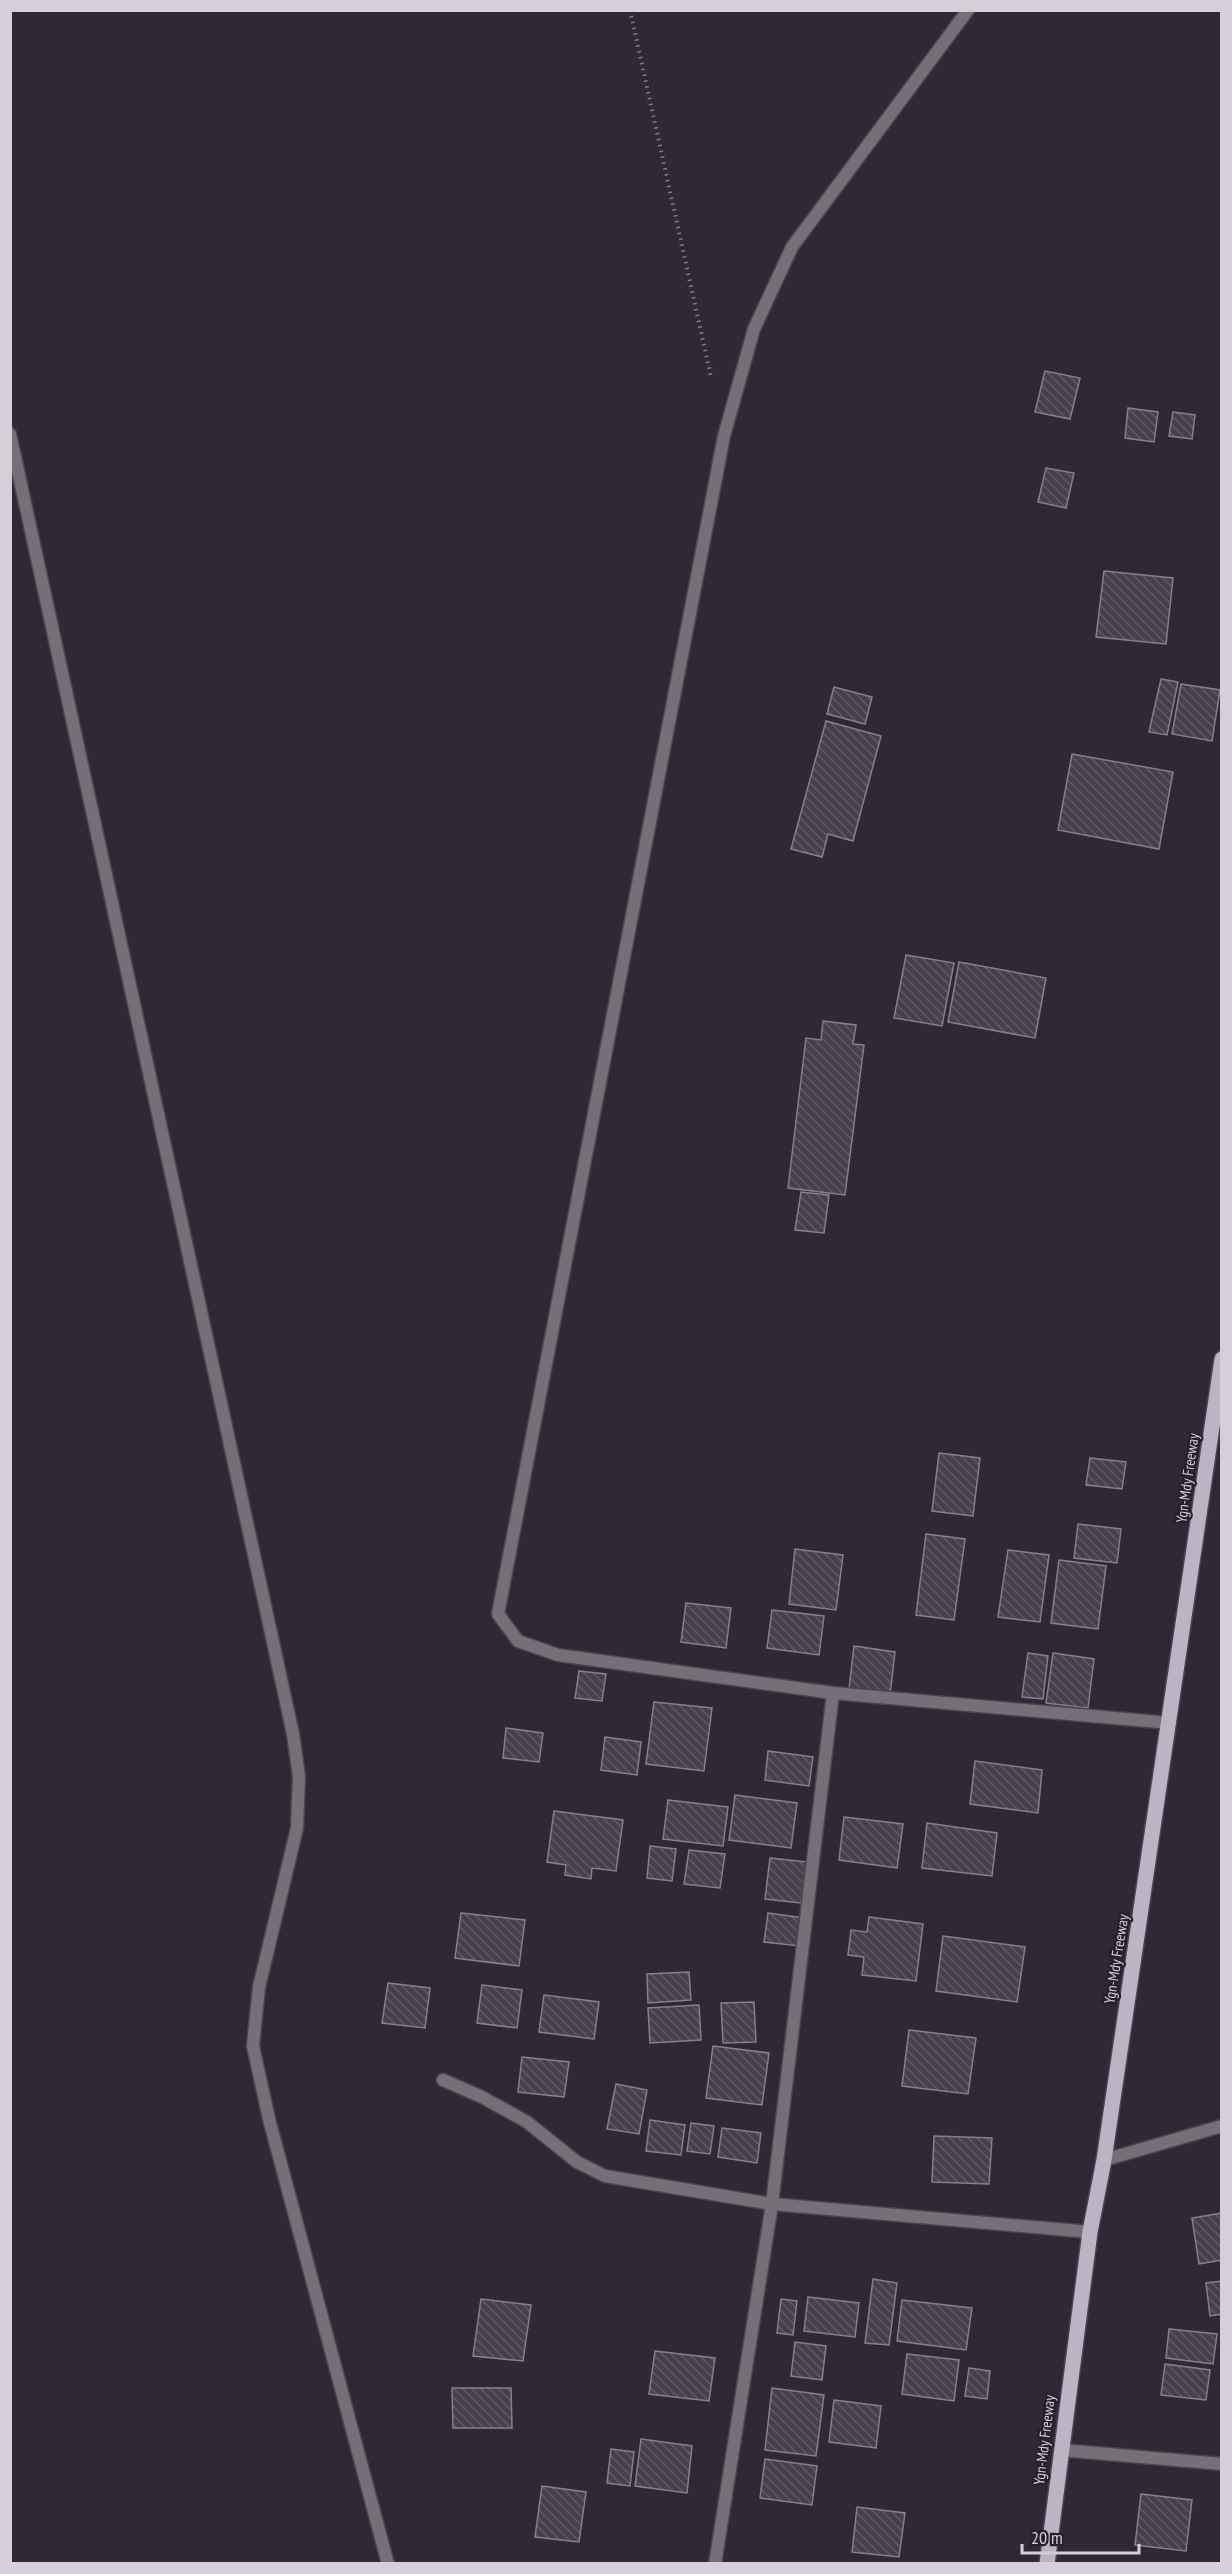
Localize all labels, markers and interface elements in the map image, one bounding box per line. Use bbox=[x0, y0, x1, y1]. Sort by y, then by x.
street label: Ygn-Mdy Freeway bbox=[1171, 1431, 1203, 1524]
street label: Ygn-Mdy Freeway bbox=[1100, 1912, 1133, 2005]
street label: Ygn-Mdy Freeway bbox=[1029, 2394, 1059, 2486]
scale bar bbox=[1022, 2517, 1139, 2555]
text: 20 m bbox=[1031, 2526, 1063, 2549]

